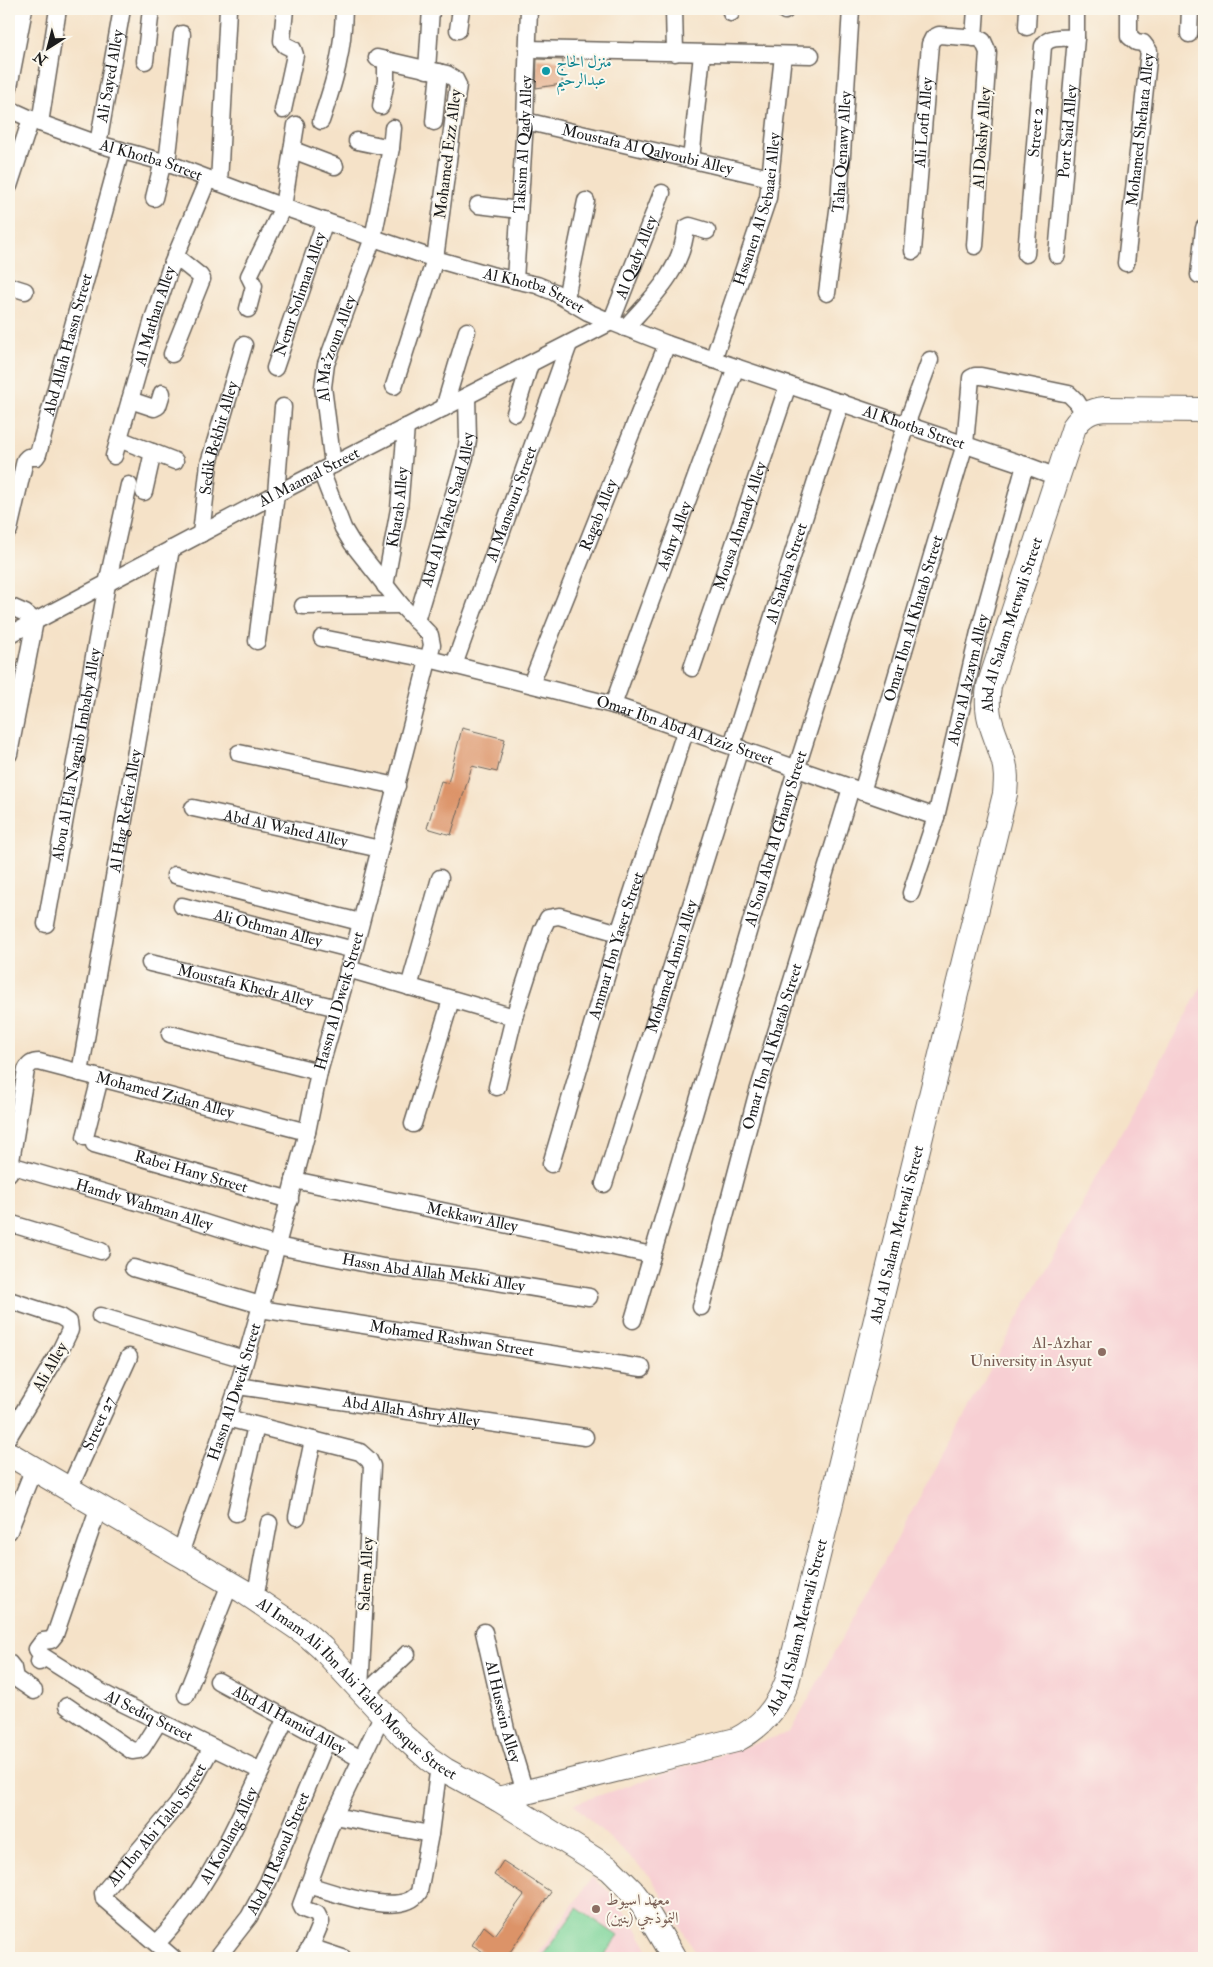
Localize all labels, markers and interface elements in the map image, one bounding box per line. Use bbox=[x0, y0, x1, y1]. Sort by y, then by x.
north arrow bbox=[22, 22, 72, 72]
street label: Ali Sayed Alley bbox=[92, 27, 128, 125]
text: N bbox=[30, 47, 52, 69]
street label: Mohamed Shehata Alley bbox=[1122, 51, 1159, 208]
place label: منزل الحاج عبدالرحيم bbox=[556, 52, 612, 96]
marker: منزل الحاج عبدالرحيم bbox=[540, 65, 552, 77]
street label: Taksim Al Qady Alley bbox=[509, 74, 537, 214]
street label: Ali Lotfi Alley bbox=[910, 75, 937, 169]
street label: Port Said Alley bbox=[1054, 83, 1082, 179]
street label: Al Dokshy Alley bbox=[968, 86, 996, 191]
street label: Mohamed Ezz Alley bbox=[430, 87, 466, 220]
street label: Taha Qenawy Alley bbox=[828, 89, 856, 214]
street label: Street 2 bbox=[1024, 107, 1048, 158]
street label: Moustafa Al Qalyoubi Alley bbox=[560, 120, 736, 179]
street label: Hssanen Al Sebaaei Alley bbox=[729, 131, 785, 288]
street label: Al Khotba Street bbox=[96, 135, 205, 185]
street label: Al Qady Alley bbox=[611, 212, 662, 303]
street label: Nemr Soliman Alley bbox=[270, 228, 331, 359]
street label: Al Mathan Alley bbox=[130, 263, 181, 369]
street label: Al Khotba Street bbox=[480, 263, 588, 318]
street label: Abd Allah Hassn Street bbox=[39, 271, 97, 419]
street label: Al Ma'zoun Alley bbox=[313, 291, 361, 404]
street label: Sedik Bekhit Alley bbox=[196, 378, 243, 496]
street label: Al Khotba Street bbox=[859, 401, 968, 454]
street label: Abd Al Wahed Saad Alley bbox=[416, 431, 478, 590]
street label: Al Maamal Street bbox=[254, 443, 363, 512]
street label: Al Mansouri Street bbox=[481, 443, 542, 566]
street label: Mousa Ahmady Alley bbox=[709, 458, 772, 593]
street label: Khatab Alley bbox=[382, 465, 413, 549]
street label: Ragab Alley bbox=[575, 475, 622, 554]
street label: Ashry Alley bbox=[652, 497, 697, 574]
street label: Al Sahaba Street bbox=[761, 521, 812, 627]
street label: Omar Ibn Al Khatab Street bbox=[879, 533, 947, 704]
street label: Abd Al Salam Metwali Street bbox=[978, 535, 1047, 714]
street label: Abou Al Azaym Alley bbox=[943, 611, 994, 748]
street label: Abou Al Ela Naguib Imbaby Alley bbox=[47, 645, 105, 864]
street label: Omar Ibn Abd Al Aziz Street bbox=[594, 691, 776, 770]
street label: Al Hag Refaei Alley bbox=[105, 747, 146, 875]
street label: Al Soul Abd Al Ghany Street bbox=[740, 748, 811, 930]
street label: Abd Al Wahed Alley bbox=[221, 805, 351, 852]
street label: Ammar Ibn Yaser Street bbox=[584, 869, 648, 1023]
street label: Mohamed Amin Alley bbox=[642, 896, 702, 1035]
street label: Ali Othman Alley bbox=[211, 904, 325, 952]
street label: Hassn Al Dweik Street bbox=[310, 930, 368, 1073]
street label: Moustafa Khedr Alley bbox=[175, 960, 316, 1012]
street label: Omar Ibn Al Khatab Street bbox=[738, 961, 807, 1132]
street label: Mohamed Zidan Alley bbox=[94, 1067, 237, 1123]
street label: Abd Al Salam Metwali Street bbox=[865, 1144, 928, 1327]
street label: Rabei Hany Street bbox=[132, 1146, 250, 1197]
street label: Hamdy Wahman Alley bbox=[73, 1175, 216, 1235]
street label: Mekkawi Alley bbox=[425, 1198, 521, 1237]
street label: Hassn Abd Allah Mekki Alley bbox=[340, 1249, 528, 1297]
street label: Mohamed Rashwan Street bbox=[368, 1316, 535, 1361]
street label: Hassn Al Dweik Street bbox=[203, 1321, 265, 1463]
place label: Al-Azhar University in Asyut bbox=[970, 1333, 1092, 1371]
street label: Ali Alley bbox=[27, 1338, 73, 1396]
marker: Al-Azhar University in Asyut bbox=[1096, 1346, 1108, 1358]
street label: Abd Allah Ashry Alley bbox=[340, 1391, 482, 1432]
street label: Street 27 bbox=[78, 1393, 120, 1454]
street label: Salem Alley bbox=[354, 1536, 378, 1611]
street label: Abd Al Salam Metwali Street bbox=[761, 1537, 832, 1720]
street label: Al Imam Ali Ibn Abi Taleb Mosque Street bbox=[252, 1593, 460, 1784]
street label: Al Hussein Alley bbox=[481, 1658, 526, 1766]
street label: Abd Al Hamid Alley bbox=[228, 1680, 350, 1759]
street label: Al Sediq Street bbox=[100, 1685, 196, 1746]
street label: Ali Ibn Abi Taleb Street bbox=[102, 1760, 211, 1891]
street label: Al Koulang Alley bbox=[195, 1783, 263, 1889]
street label: Abd Al Rasoul Street bbox=[242, 1789, 314, 1919]
place label: معهد اسيوط النموذجي (بنين) bbox=[606, 1890, 679, 1930]
marker: معهد اسيوط النموذجي (بنين) bbox=[590, 1903, 602, 1915]

